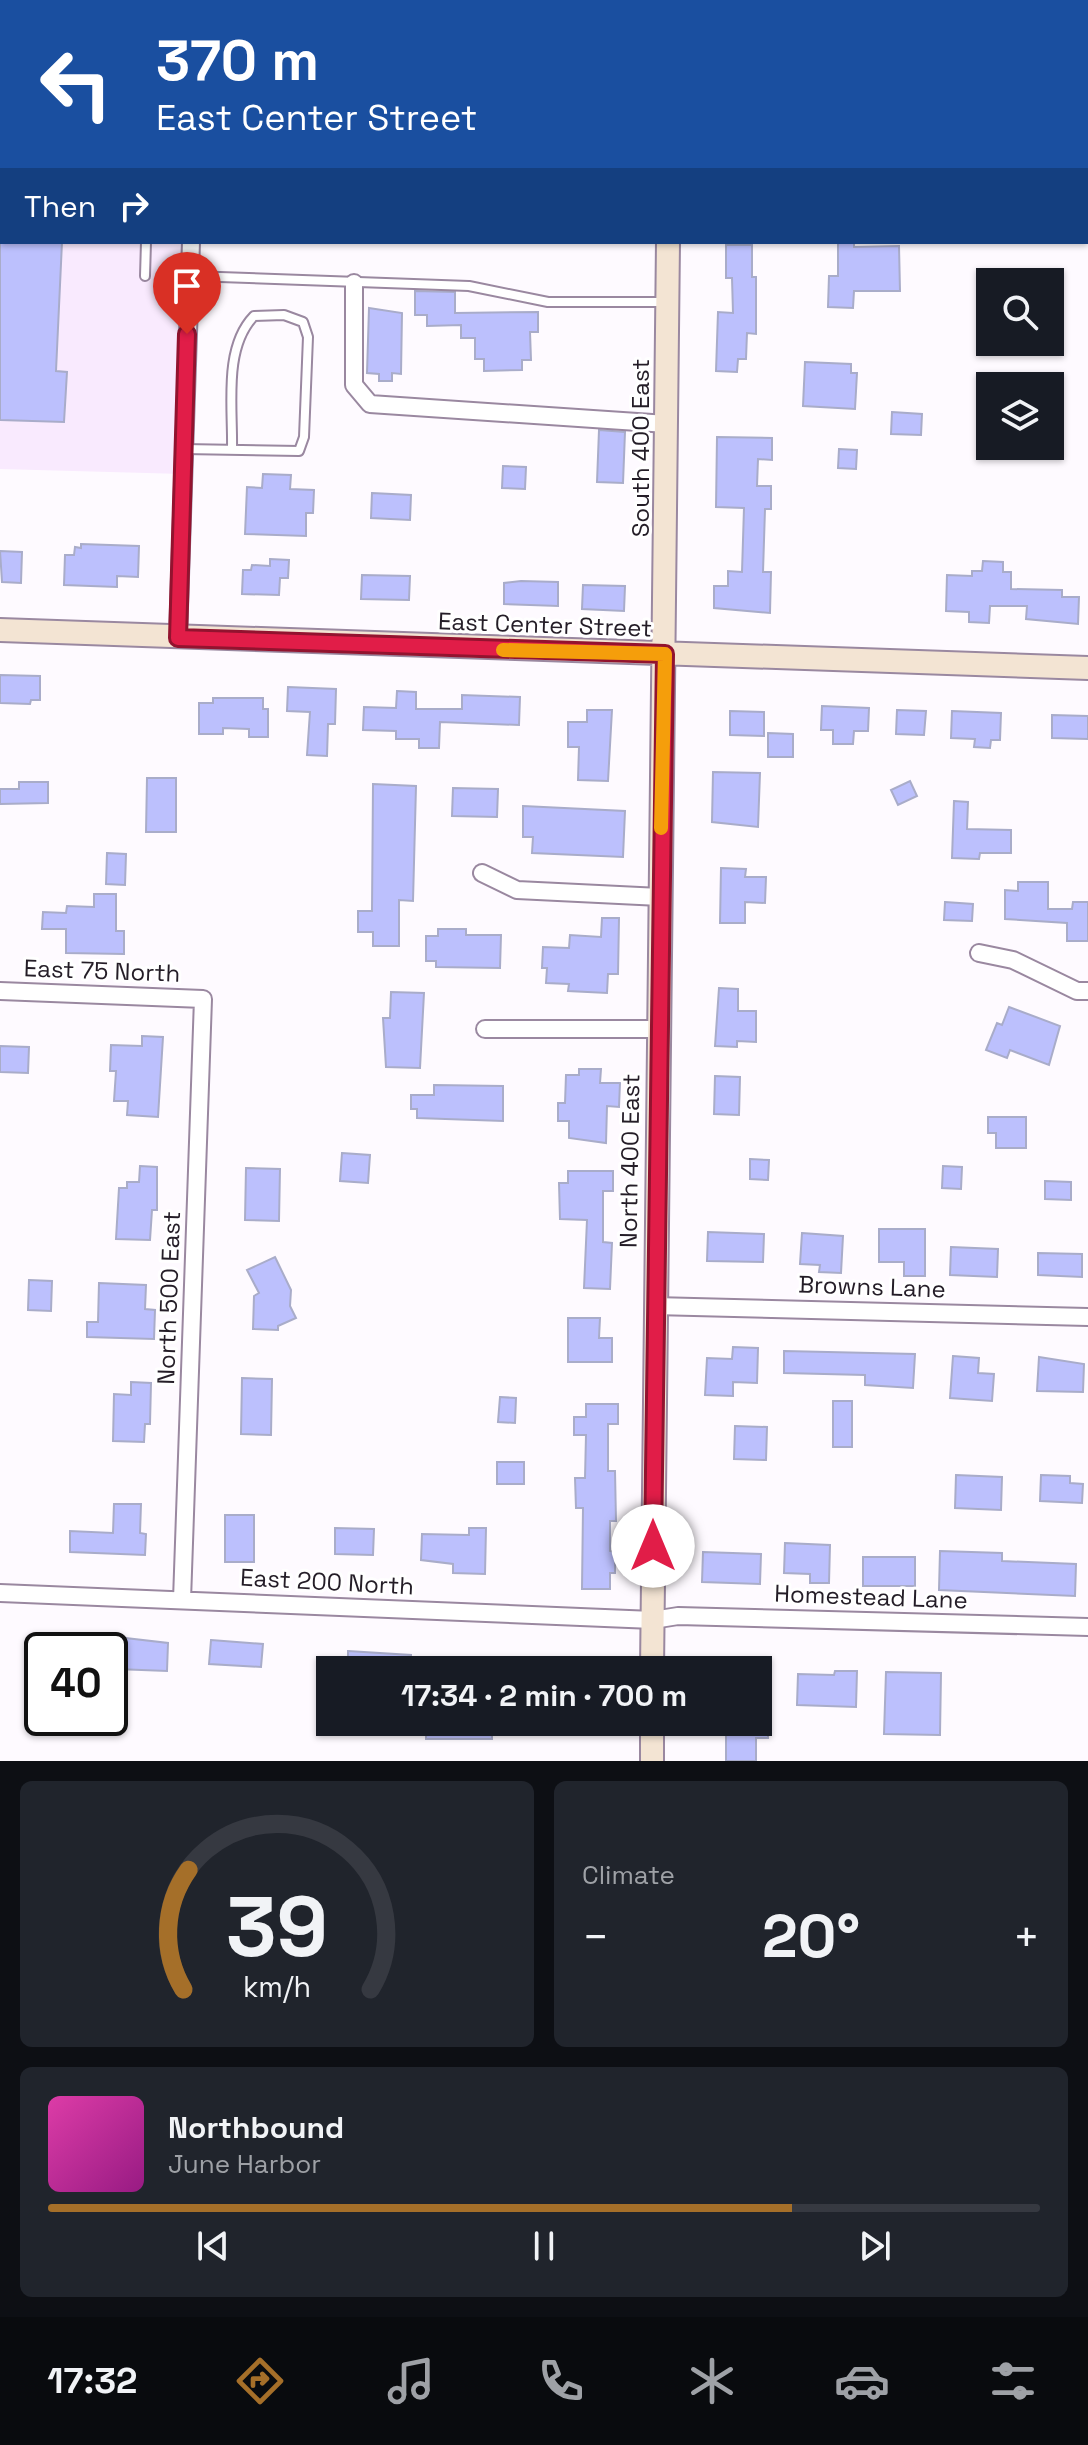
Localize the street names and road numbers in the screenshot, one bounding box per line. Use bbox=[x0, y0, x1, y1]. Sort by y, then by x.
street label: South 400 East bbox=[625, 359, 656, 537]
street label: East Center Street bbox=[437, 605, 653, 644]
street label: East 75 North bbox=[23, 952, 181, 989]
street label: North 400 East bbox=[612, 1074, 647, 1248]
street label: North 500 East bbox=[150, 1211, 187, 1385]
street label: Browns Lane bbox=[798, 1268, 946, 1305]
street label: East 200 North bbox=[239, 1561, 415, 1602]
street label: Homestead Lane bbox=[774, 1578, 968, 1615]

